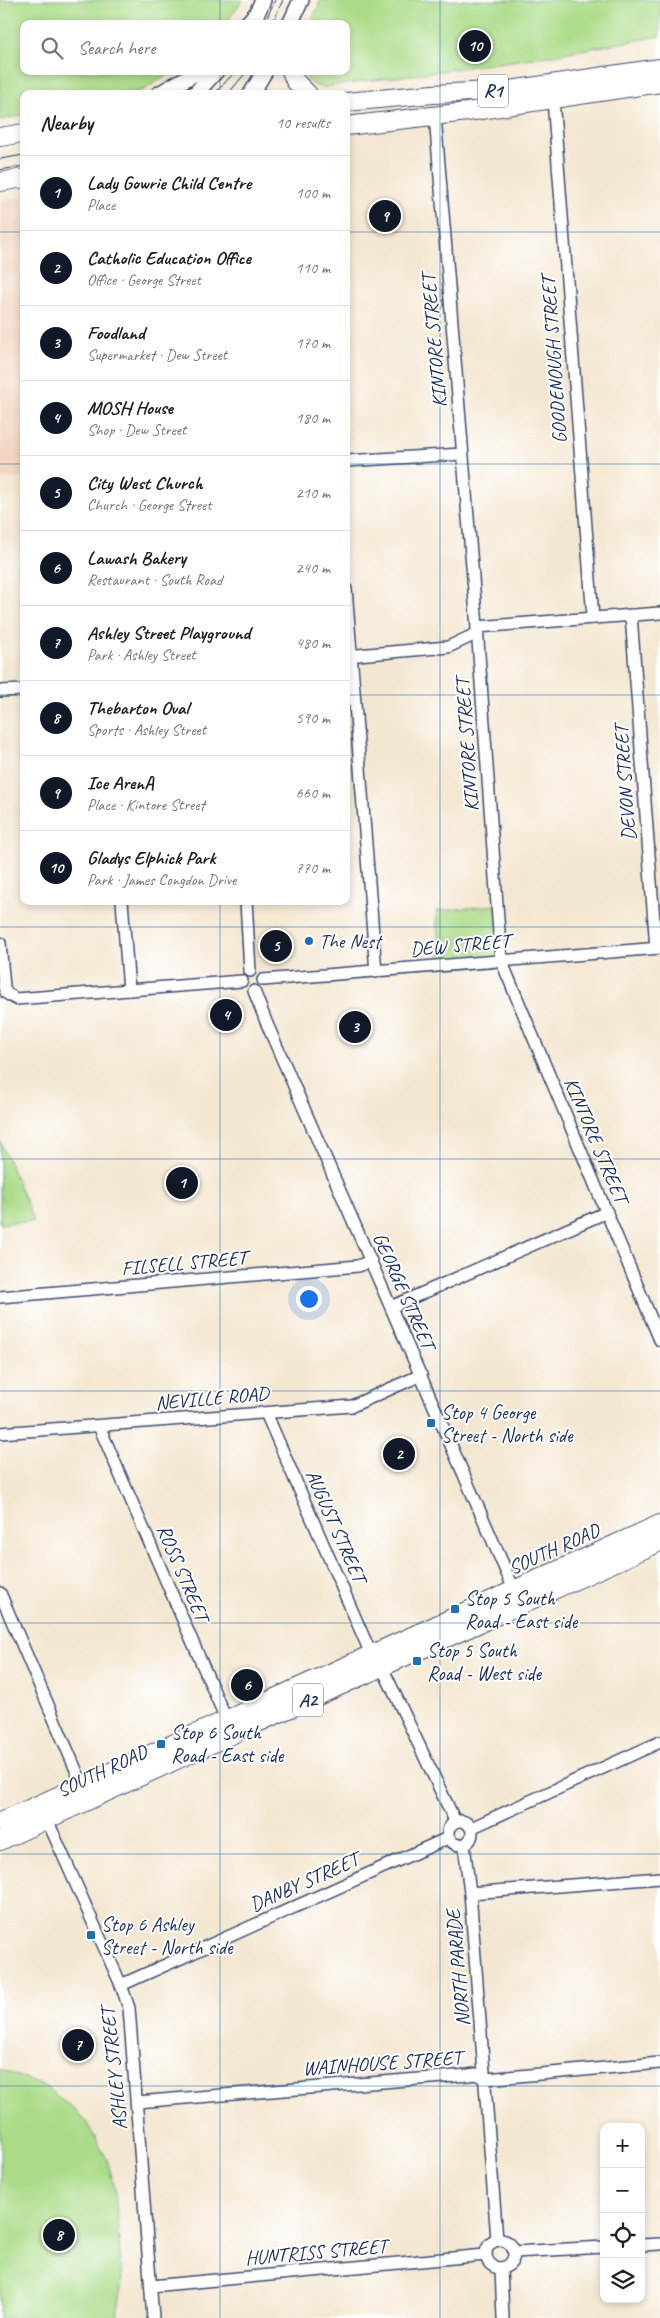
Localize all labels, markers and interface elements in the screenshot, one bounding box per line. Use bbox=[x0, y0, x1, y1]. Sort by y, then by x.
search box bbox=[20, 20, 350, 75]
pin: 10 bbox=[459, 27, 491, 65]
icon: search bbox=[38, 34, 66, 62]
text: Search here bbox=[78, 36, 155, 60]
road number: R1 bbox=[478, 74, 508, 108]
text: Nearby bbox=[40, 110, 93, 136]
text: 10 results bbox=[276, 113, 330, 133]
text: Lady Gowrie Child Centre bbox=[87, 171, 251, 195]
text: 1 bbox=[52, 183, 60, 203]
text: 100 m bbox=[296, 183, 330, 203]
text: Place bbox=[87, 195, 115, 215]
pin: 9 bbox=[369, 197, 401, 235]
text: Catholic Education Office bbox=[87, 246, 251, 270]
text: 2 bbox=[52, 258, 60, 278]
text: 110 m bbox=[296, 258, 330, 278]
street label: KINTORE STREET bbox=[415, 269, 452, 409]
text: Office · George Street bbox=[87, 270, 201, 290]
street label: GOODENOUGH STREET bbox=[535, 271, 572, 444]
text: Foodland bbox=[87, 321, 145, 345]
text: 3 bbox=[52, 333, 60, 353]
text: 170 m bbox=[296, 333, 330, 353]
text: Supermarket · Dew Street bbox=[87, 345, 227, 365]
text: MOSH House bbox=[87, 396, 173, 420]
text: 4 bbox=[52, 408, 60, 428]
text: 180 m bbox=[296, 408, 330, 428]
text: Shop · Dew Street bbox=[87, 420, 186, 440]
text: City West Church bbox=[87, 471, 202, 495]
text: 5 bbox=[53, 483, 59, 503]
text: 210 m bbox=[296, 483, 330, 503]
text: Church · George Street bbox=[87, 495, 211, 515]
text: Lawash Bakery bbox=[87, 546, 186, 570]
text: 6 bbox=[52, 558, 60, 578]
text: 240 m bbox=[296, 558, 330, 578]
text: Restaurant · South Road bbox=[87, 570, 222, 590]
text: Ashley Street Playground bbox=[87, 621, 250, 645]
text: 7 bbox=[52, 633, 60, 653]
text: 480 m bbox=[296, 633, 330, 653]
text: Park · Ashley Street bbox=[87, 645, 195, 665]
street label: KINTORE STREET bbox=[450, 673, 484, 812]
text: Thebarton Oval bbox=[87, 696, 189, 720]
text: 8 bbox=[52, 708, 60, 728]
text: 590 m bbox=[296, 708, 330, 728]
text: Sports · Ashley Street bbox=[87, 720, 206, 740]
street label: DEVON STREET bbox=[608, 721, 642, 842]
text: Ice ArenA bbox=[87, 771, 154, 795]
text: 9 bbox=[52, 783, 60, 803]
text: 660 m bbox=[296, 783, 330, 803]
text: Place · Kintore Street bbox=[87, 795, 205, 815]
text: Gladys Elphick Park bbox=[87, 846, 215, 870]
text: 10 bbox=[49, 858, 63, 878]
text: 770 m bbox=[296, 858, 330, 878]
text: Park · James Congdon Drive bbox=[87, 870, 236, 890]
pin: 5 bbox=[260, 927, 292, 965]
street label: DEW STREET bbox=[409, 928, 516, 962]
place label: The Nest bbox=[319, 929, 384, 954]
marker: The Nest bbox=[303, 935, 315, 947]
pin: 4 bbox=[210, 996, 242, 1034]
pin: 3 bbox=[339, 1008, 371, 1046]
street label: KINTORE STREET bbox=[558, 1074, 635, 1211]
pin: 1 bbox=[166, 1164, 198, 1202]
street label: GEORGE STREET bbox=[367, 1229, 442, 1357]
street label: FILSELL STREET bbox=[120, 1245, 252, 1281]
your location bbox=[296, 1286, 322, 1312]
street label: NEVILLE ROAD bbox=[154, 1380, 272, 1415]
place label: Stop 4 George Street - North side bbox=[441, 1400, 574, 1448]
marker: Stop 4 George Street - North side bbox=[425, 1417, 437, 1429]
pin: 2 bbox=[383, 1435, 415, 1473]
street label: AUGUST STREET bbox=[300, 1466, 374, 1590]
street label: SOUTH ROAD bbox=[505, 1517, 605, 1580]
street label: ROSS STREET bbox=[151, 1521, 216, 1629]
place label: Stop 5 South Road - East side bbox=[465, 1586, 579, 1634]
marker: Stop 5 South Road - East side bbox=[449, 1603, 461, 1615]
place label: Stop 5 South Road - West side bbox=[427, 1638, 542, 1686]
marker: Stop 5 South Road - West side bbox=[411, 1655, 423, 1667]
pin: 6 bbox=[231, 1666, 263, 1704]
road number: A2 bbox=[293, 1684, 323, 1716]
place label: Stop 6 South Road - East side bbox=[171, 1720, 285, 1768]
marker: Stop 6 South Road - East side bbox=[155, 1738, 167, 1750]
street label: SOUTH ROAD bbox=[53, 1739, 153, 1803]
street label: DANBY STREET bbox=[246, 1845, 367, 1917]
street label: NORTH PARADE bbox=[440, 1906, 476, 2027]
place label: Stop 6 Ashley Street - North side bbox=[101, 1912, 234, 1960]
marker: Stop 6 Ashley Street - North side bbox=[85, 1929, 97, 1941]
street label: ASHLEY STREET bbox=[95, 2002, 133, 2131]
pin: 7 bbox=[62, 2026, 94, 2064]
street label: WAINHOUSE STREET bbox=[302, 2045, 467, 2081]
map controls bbox=[600, 2123, 645, 2303]
button: + bbox=[600, 2123, 645, 2168]
button: − bbox=[600, 2168, 645, 2213]
button: locate bbox=[600, 2213, 645, 2258]
pin: 8 bbox=[43, 2216, 75, 2254]
street label: HUNTRISS STREET bbox=[244, 2233, 392, 2271]
button: layers bbox=[600, 2258, 645, 2303]

